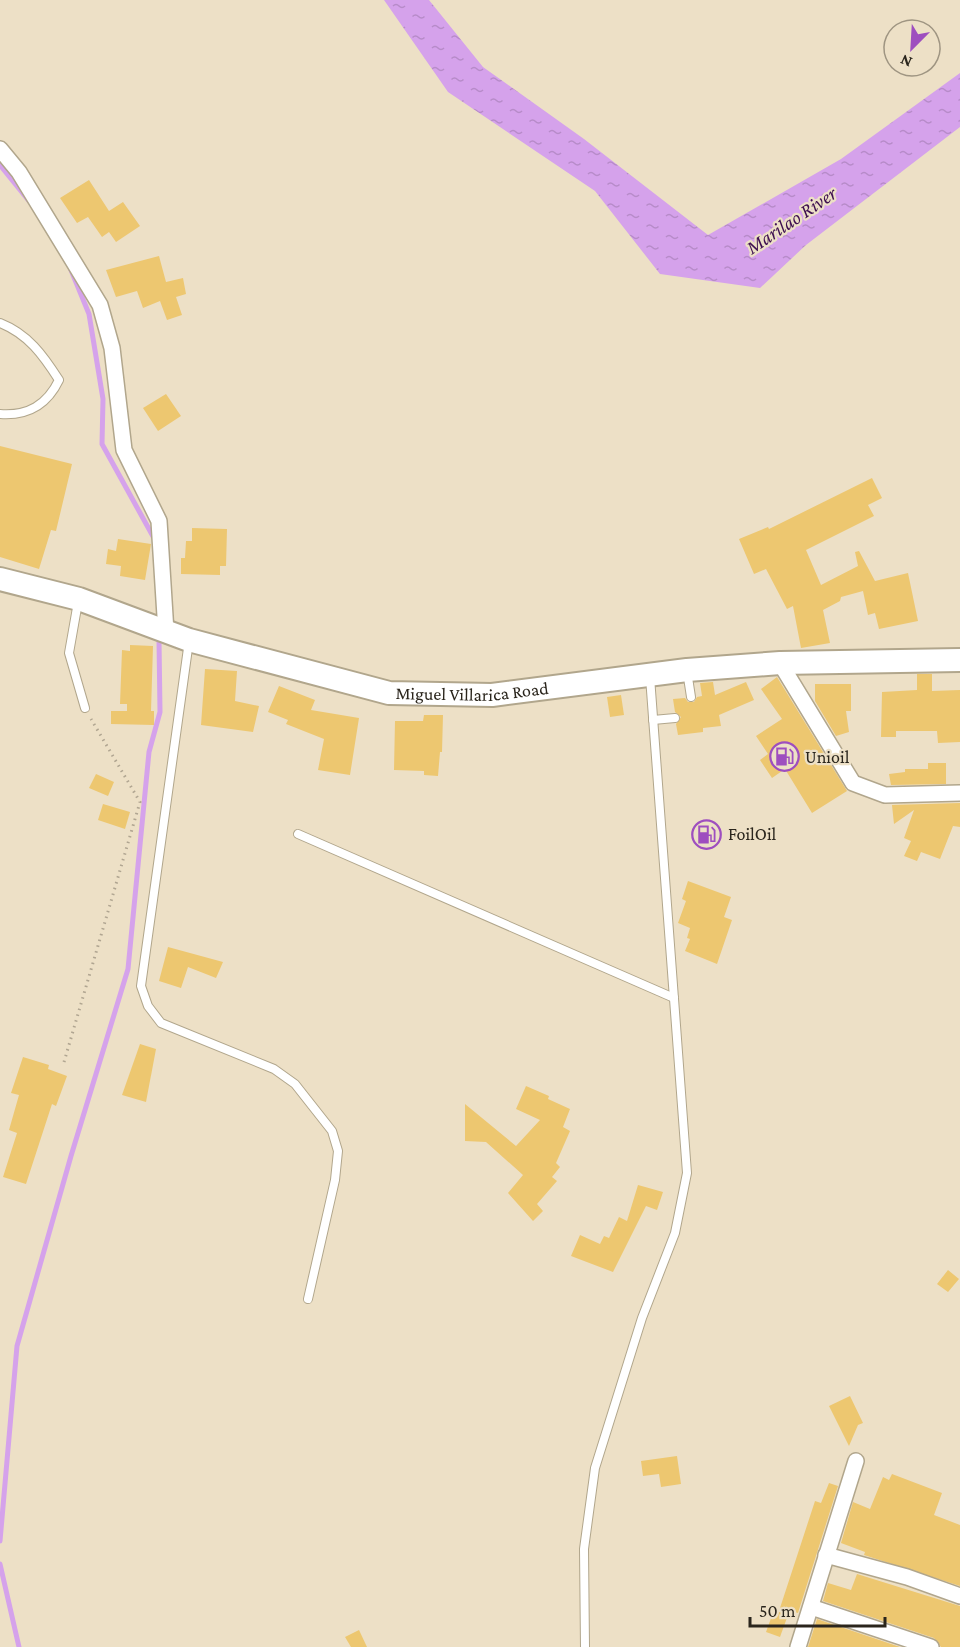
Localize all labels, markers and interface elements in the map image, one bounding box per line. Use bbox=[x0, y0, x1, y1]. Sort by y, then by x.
north arrow bbox=[882, 18, 942, 78]
text: N bbox=[898, 51, 915, 71]
water label: Marilao River bbox=[741, 181, 841, 259]
street label: Miguel Villarica Road bbox=[395, 678, 550, 705]
fuel station icon: Unioil bbox=[768, 741, 800, 773]
place label: Unioil bbox=[805, 747, 850, 767]
fuel station icon: FoilOil bbox=[691, 818, 723, 850]
place label: FoilOil bbox=[728, 824, 777, 844]
scale bar bbox=[750, 1590, 885, 1628]
text: 50 m bbox=[759, 1601, 796, 1621]

